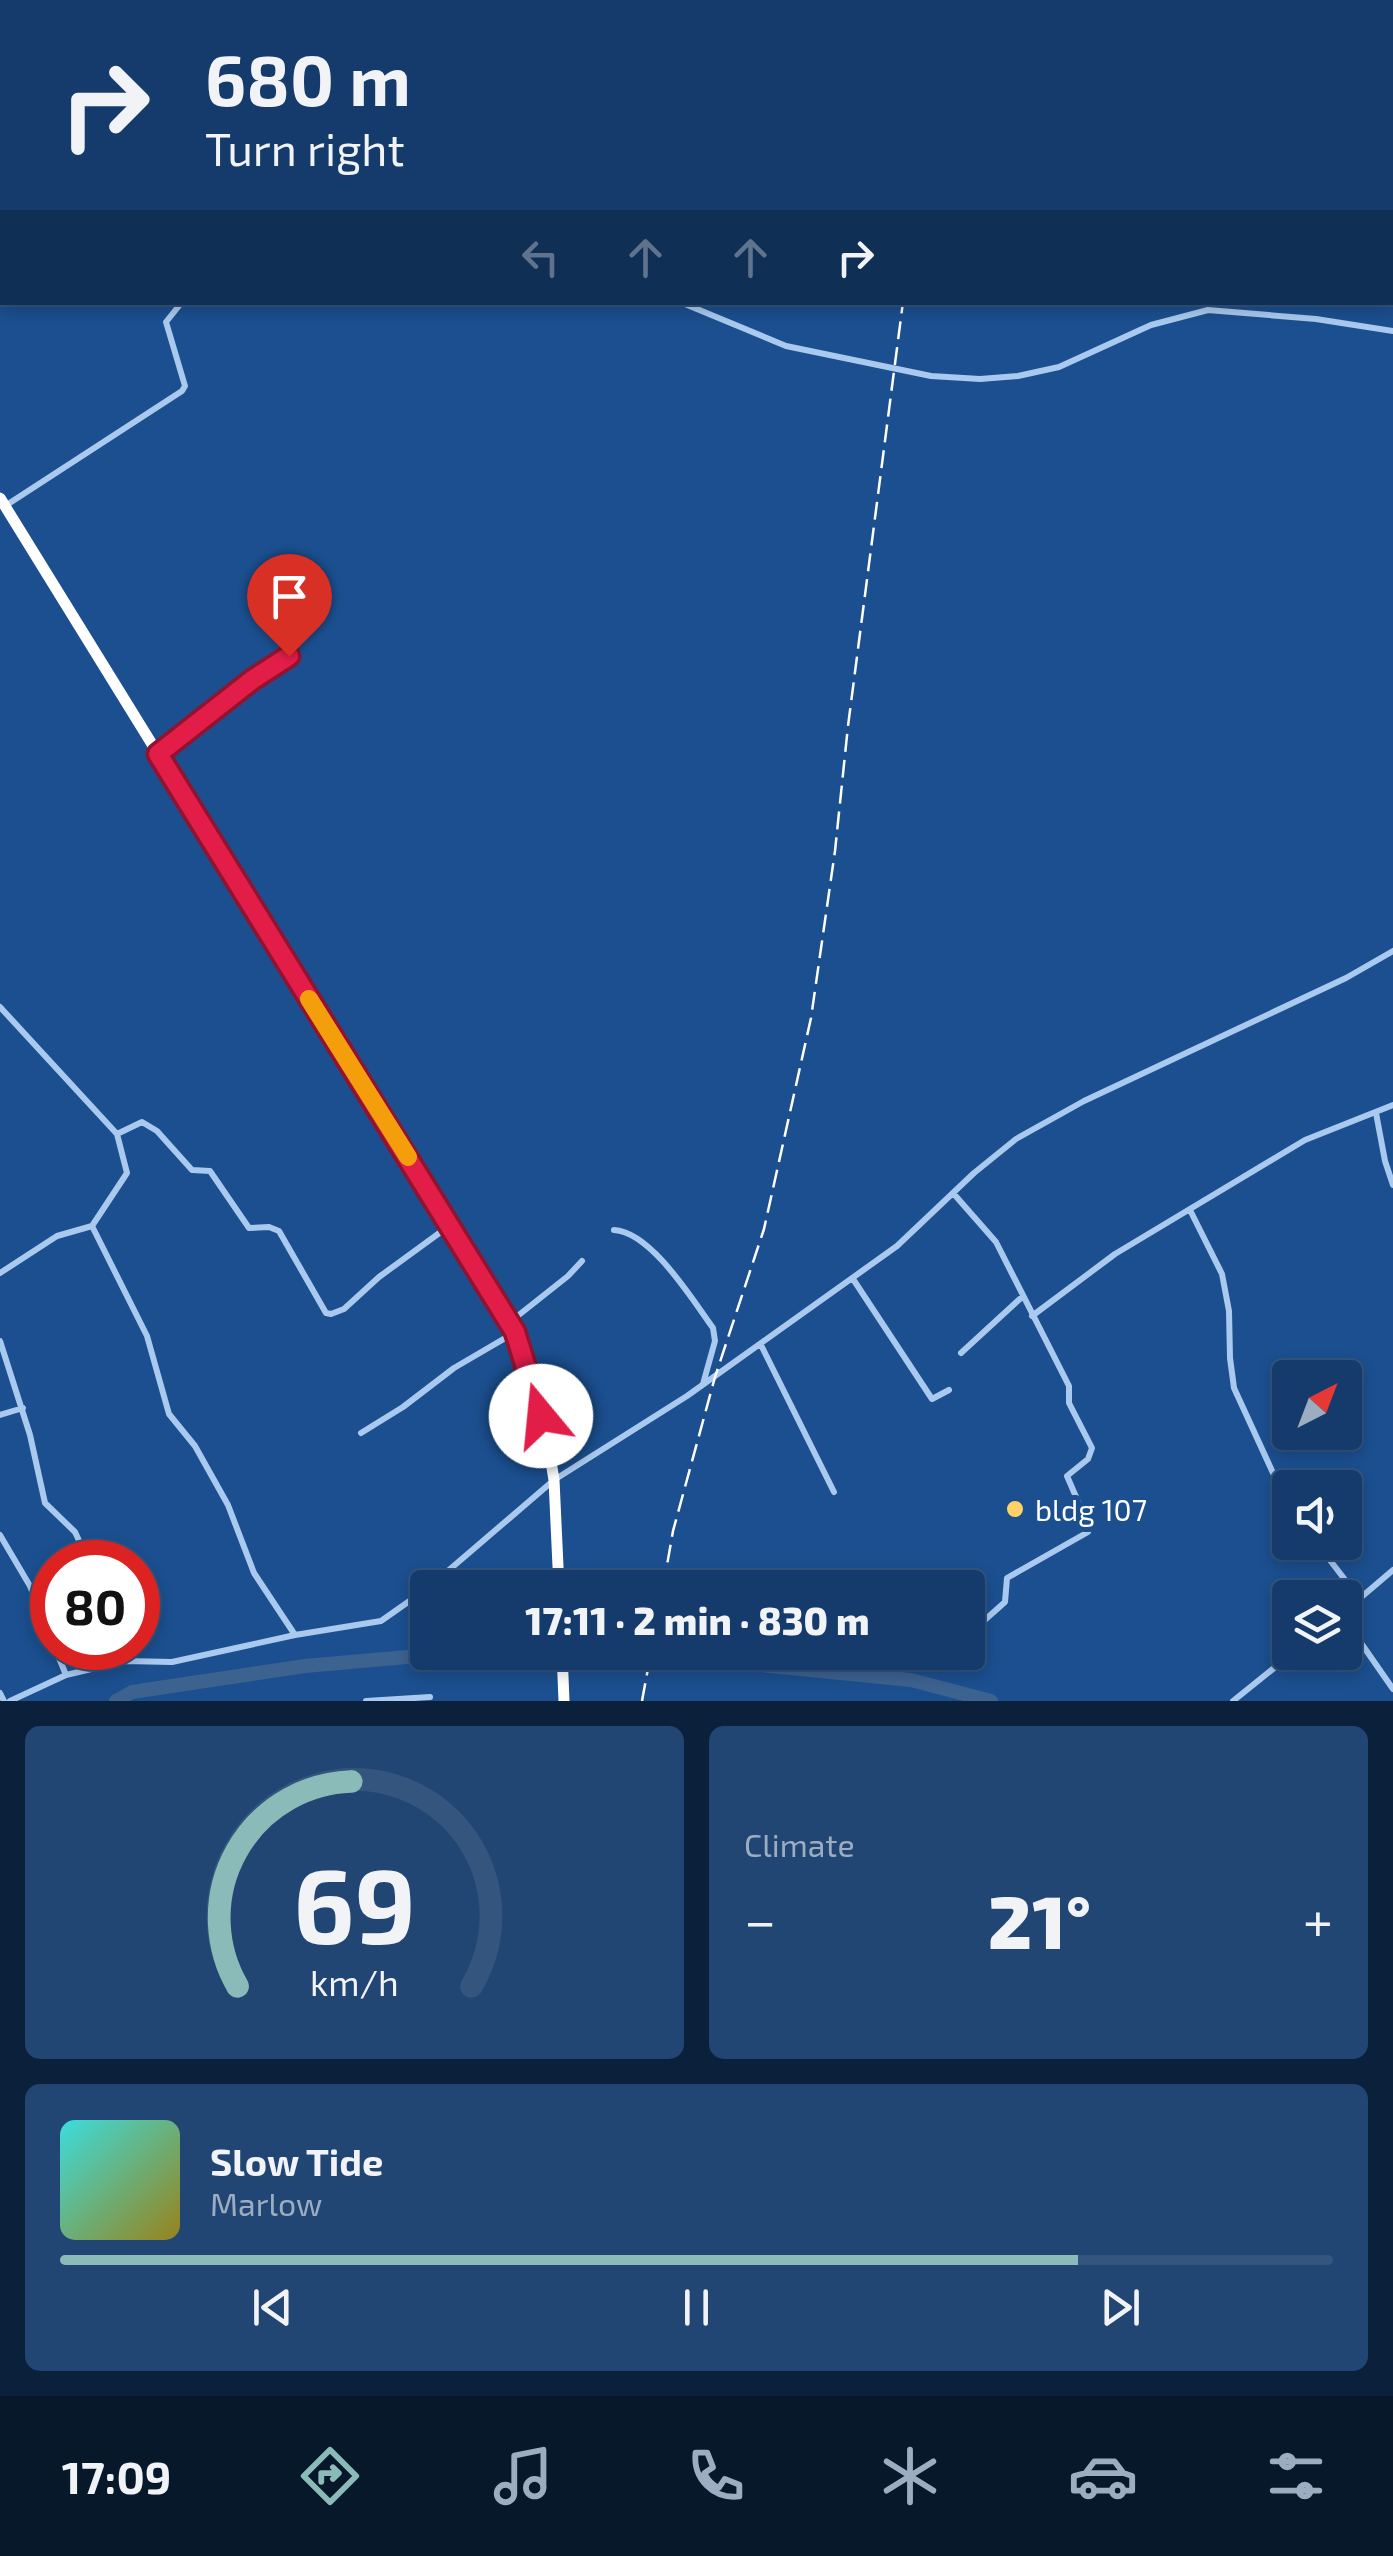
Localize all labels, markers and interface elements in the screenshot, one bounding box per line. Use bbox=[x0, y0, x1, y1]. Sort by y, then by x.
text: 680 m bbox=[205, 36, 411, 120]
icon: right bbox=[40, 40, 170, 170]
text: Turn right bbox=[205, 121, 405, 175]
icon: left bbox=[513, 230, 568, 285]
icon: ahead bbox=[618, 230, 673, 285]
icon: ahead bbox=[723, 230, 778, 285]
icon: right bbox=[828, 230, 883, 285]
pin bbox=[247, 554, 332, 657]
icon: arrive bbox=[262, 569, 317, 624]
north arrow bbox=[1272, 1360, 1362, 1450]
map controls bbox=[1272, 1360, 1362, 1670]
position arrow bbox=[489, 1364, 593, 1468]
button: sound bbox=[1272, 1470, 1362, 1560]
place label: bldg 107 bbox=[1035, 1491, 1147, 1527]
marker: bldg 107 bbox=[1004, 1498, 1026, 1520]
speed limit sign: 80 bbox=[30, 1540, 160, 1670]
button: layers bbox=[1272, 1580, 1362, 1670]
text: 17:11 · 2 min · 830 m bbox=[525, 1597, 870, 1643]
text: Climate bbox=[744, 1825, 855, 1863]
text: 69 bbox=[293, 1840, 416, 1965]
text: 21° bbox=[988, 1874, 1091, 1964]
text: − bbox=[744, 1886, 776, 1952]
text: + bbox=[1303, 1886, 1333, 1952]
text: km/h bbox=[310, 1960, 399, 2003]
text: Slow Tide bbox=[210, 2138, 383, 2184]
text: Marlow bbox=[210, 2184, 322, 2222]
icon: previous bbox=[245, 2280, 300, 2335]
icon: pause bbox=[669, 2280, 724, 2335]
icon: next bbox=[1093, 2280, 1148, 2335]
icon: directions bbox=[295, 2441, 365, 2511]
icon: music bbox=[488, 2441, 558, 2511]
icon: phone bbox=[681, 2441, 751, 2511]
icon: climate bbox=[875, 2441, 945, 2511]
icon: car bbox=[1068, 2441, 1138, 2511]
icon: filters bbox=[1261, 2441, 1331, 2511]
text: 17:09 bbox=[62, 2449, 171, 2503]

